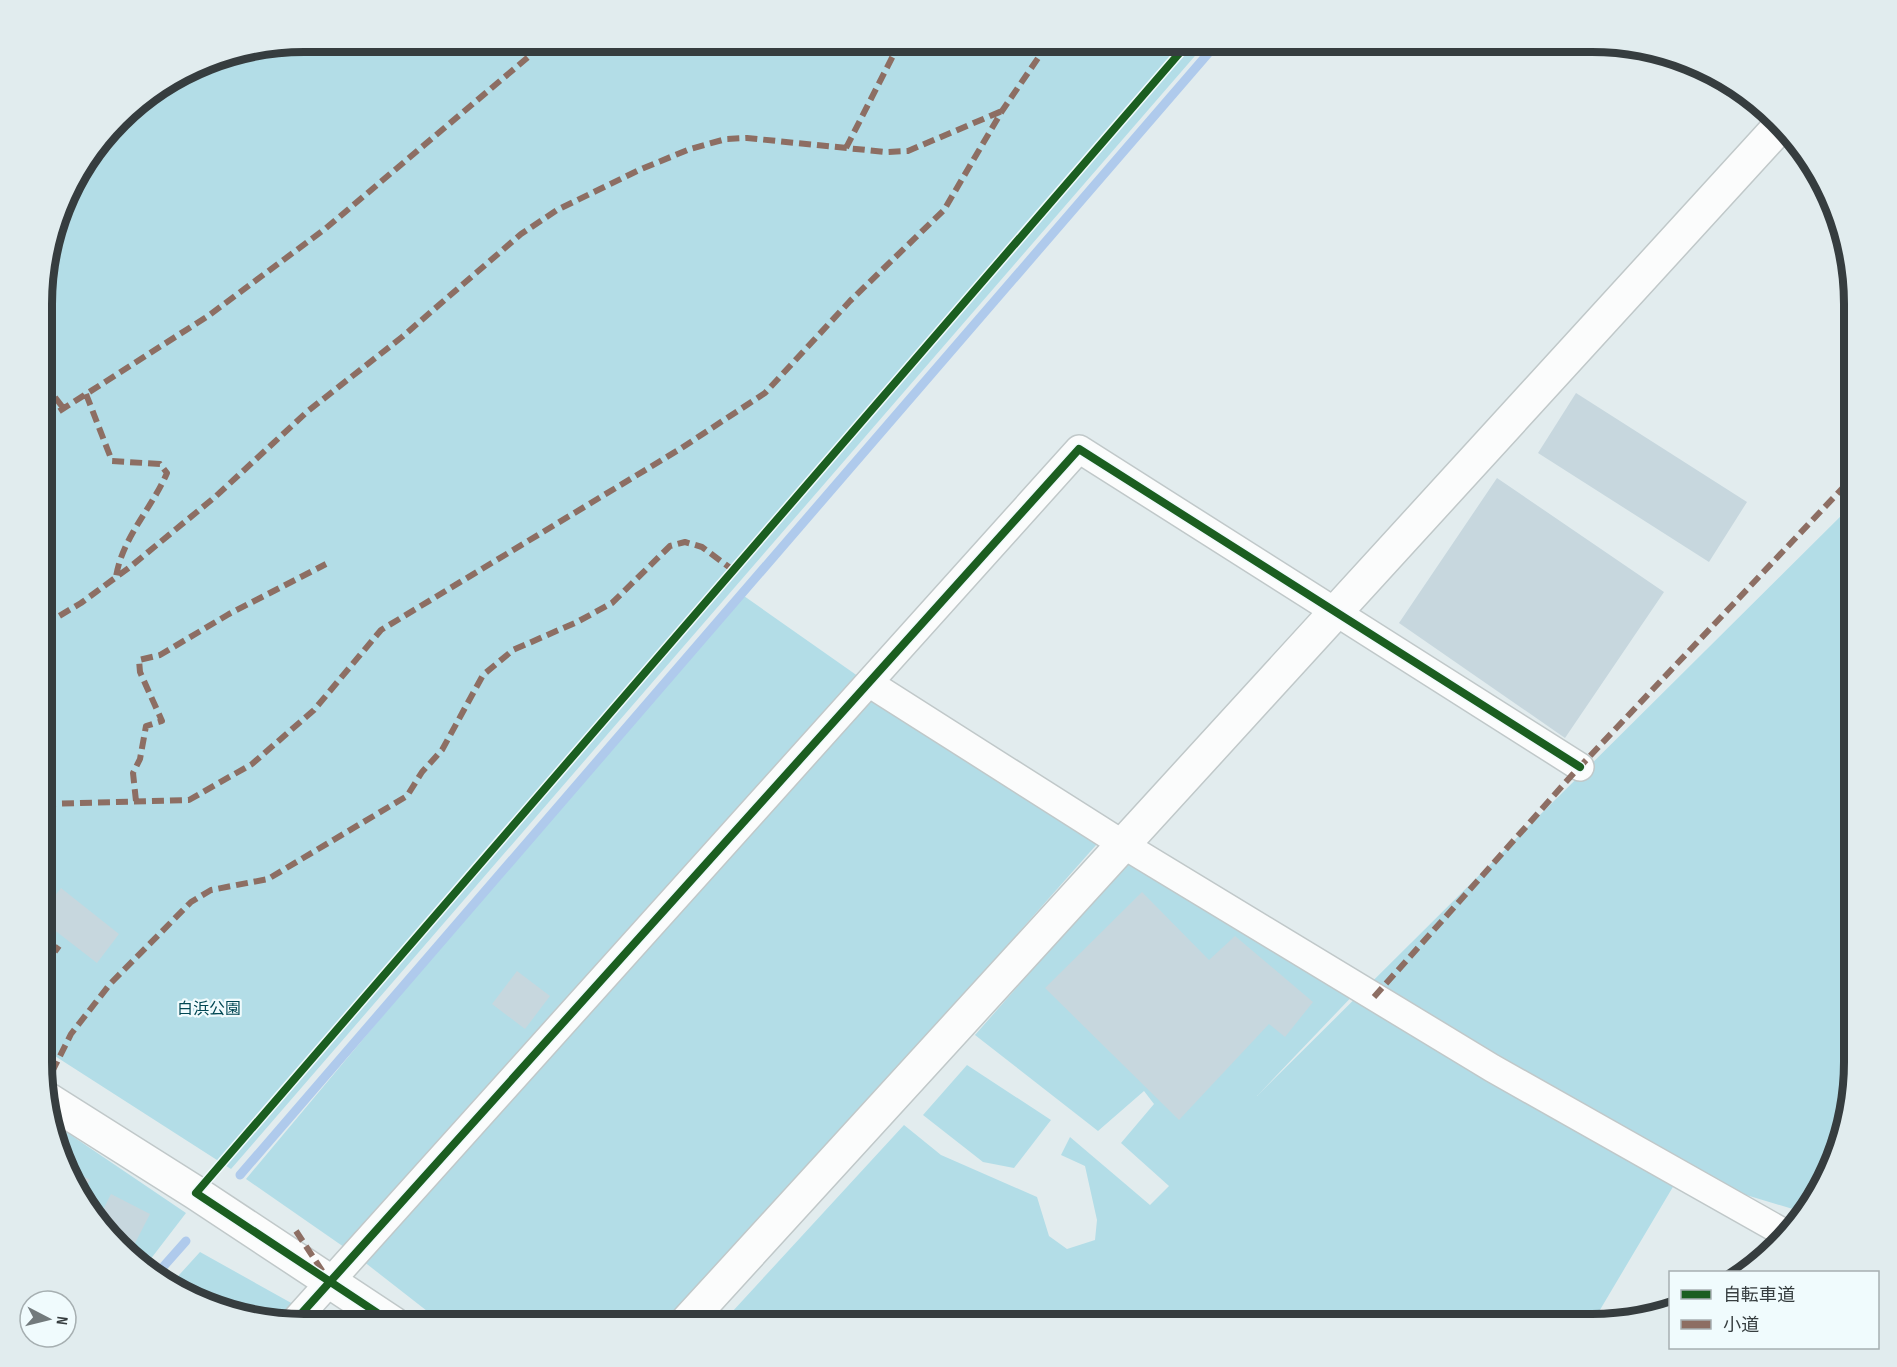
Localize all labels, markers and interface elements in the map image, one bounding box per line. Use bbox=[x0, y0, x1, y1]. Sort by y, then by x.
park label: 白浜公園 bbox=[177, 1000, 241, 1019]
legend bbox=[1669, 1271, 1879, 1349]
text: 自転車道 bbox=[1723, 1285, 1795, 1306]
north arrow bbox=[18, 1289, 78, 1349]
text: N bbox=[51, 1315, 71, 1326]
text: 小道 bbox=[1723, 1315, 1759, 1336]

